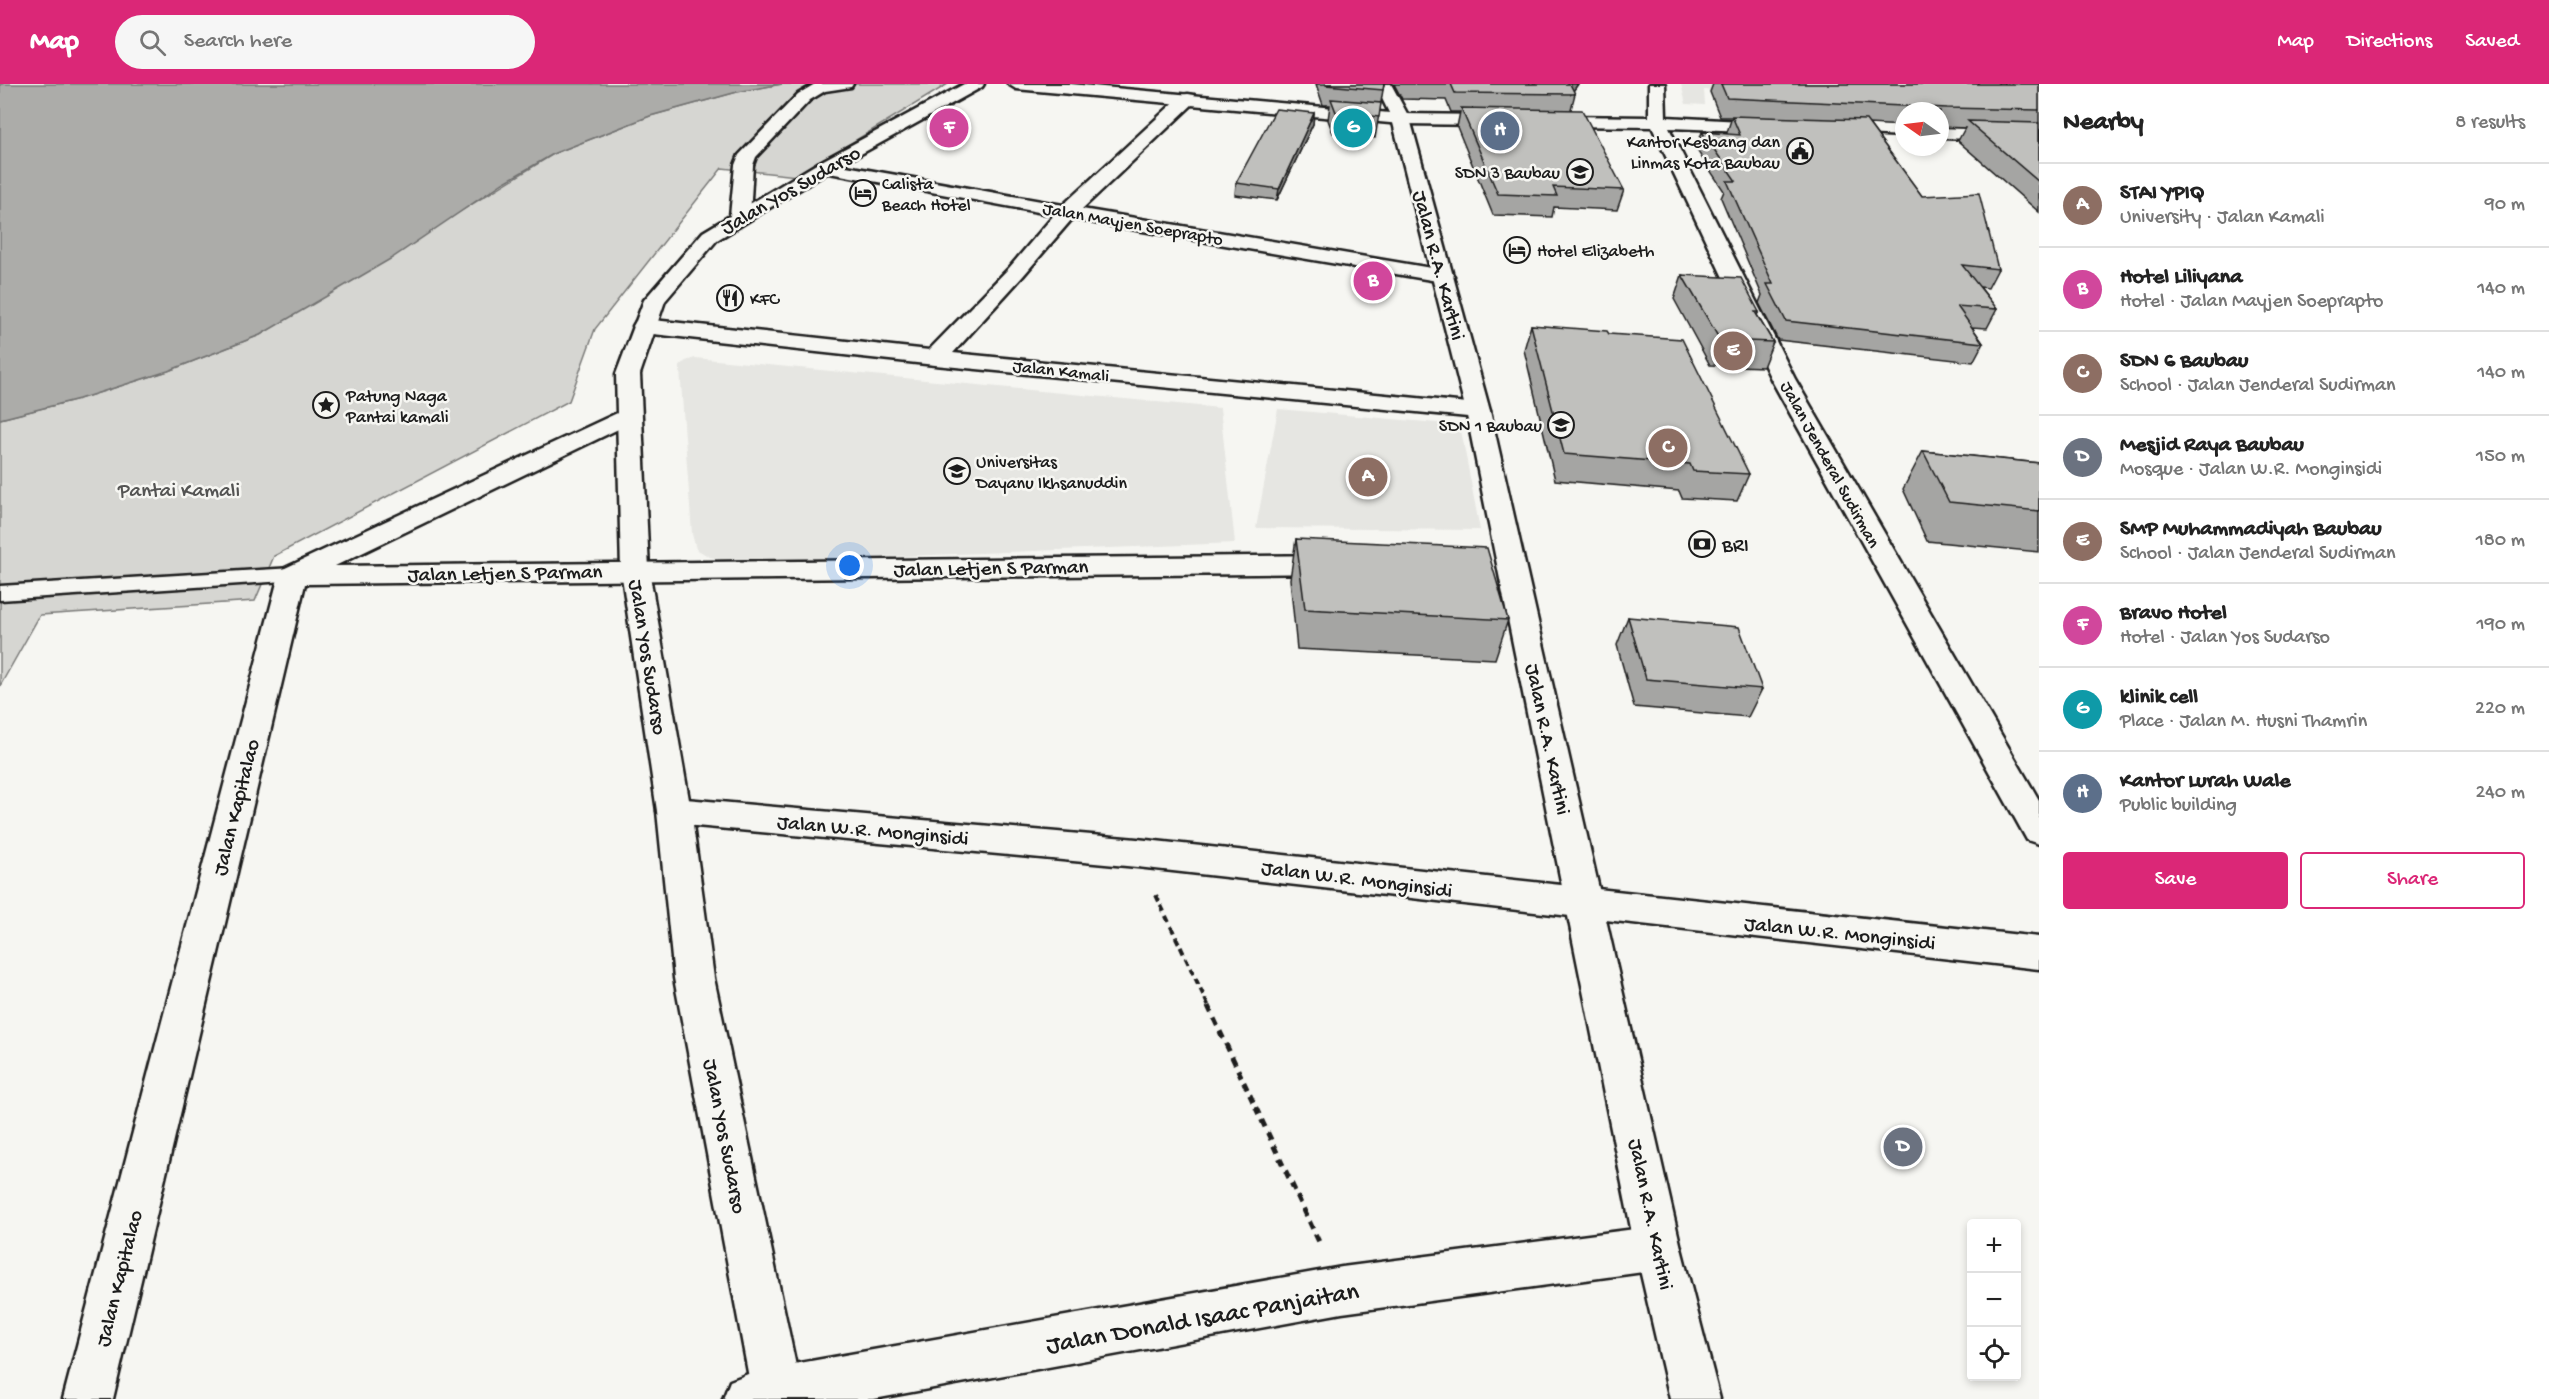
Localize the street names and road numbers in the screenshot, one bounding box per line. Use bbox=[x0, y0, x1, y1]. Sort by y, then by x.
street label: Jalan Yos Sudarso bbox=[718, 142, 866, 242]
street label: Jalan R.A. Kartini bbox=[1405, 188, 1469, 343]
street label: Jalan Mayjen Soeprapto bbox=[1041, 199, 1224, 252]
street label: Jalan Kamali bbox=[1011, 357, 1110, 388]
street label: Jalan Jenderal Sudirman bbox=[1774, 378, 1884, 552]
street label: Jalan Letjen S Parman bbox=[893, 556, 1089, 585]
street label: Jalan Letjen S Parman bbox=[407, 561, 603, 590]
street label: Jalan Yos Sudarso bbox=[621, 578, 670, 737]
street label: Jalan R.A. Kartini bbox=[1517, 662, 1574, 818]
street label: Jalan Kapitalao bbox=[209, 737, 267, 879]
street label: Jalan W.R. Monginsidi bbox=[776, 812, 969, 853]
street label: Jalan W.R. Monginsidi bbox=[1260, 857, 1453, 906]
street label: Jalan W.R. Monginsidi bbox=[1743, 913, 1936, 958]
street label: Jalan Yos Sudarso bbox=[695, 1057, 750, 1216]
street label: Jalan R.A. Kartini bbox=[1620, 1137, 1677, 1293]
street label: Jalan Kapitalao bbox=[92, 1208, 150, 1350]
street label: Jalan Donald Isaac Panjaitan bbox=[1044, 1278, 1362, 1363]

